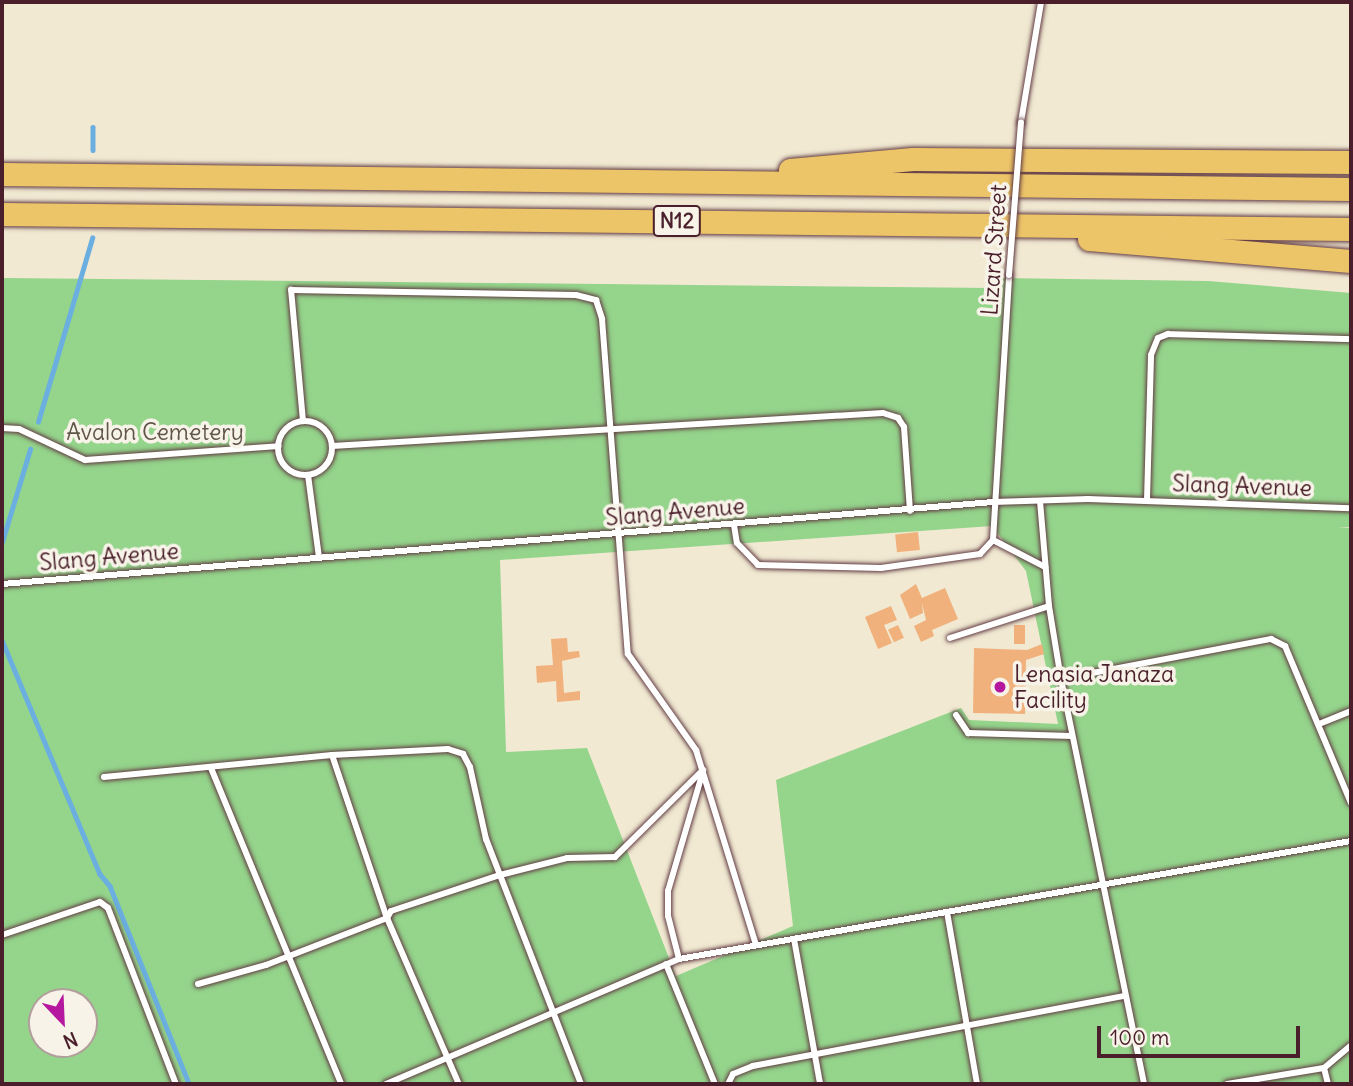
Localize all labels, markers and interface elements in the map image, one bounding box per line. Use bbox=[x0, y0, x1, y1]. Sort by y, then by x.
street label: Lizard Street bbox=[976, 184, 1012, 316]
road number: N12 bbox=[652, 204, 702, 238]
park label: Avalon Cemetery bbox=[66, 418, 244, 446]
street label: Slang Avenue bbox=[1172, 470, 1312, 502]
street label: Slang Avenue bbox=[604, 492, 746, 532]
street label: Slang Avenue bbox=[38, 537, 180, 577]
place label: Lenasia Janaza Facility bbox=[1014, 660, 1174, 714]
marker: Lenasia Janaza Facility bbox=[992, 679, 1008, 695]
north arrow bbox=[28, 988, 98, 1058]
scale bar bbox=[1101, 1012, 1304, 1056]
text: 100 m bbox=[1110, 1024, 1169, 1051]
text: N bbox=[60, 1027, 81, 1054]

